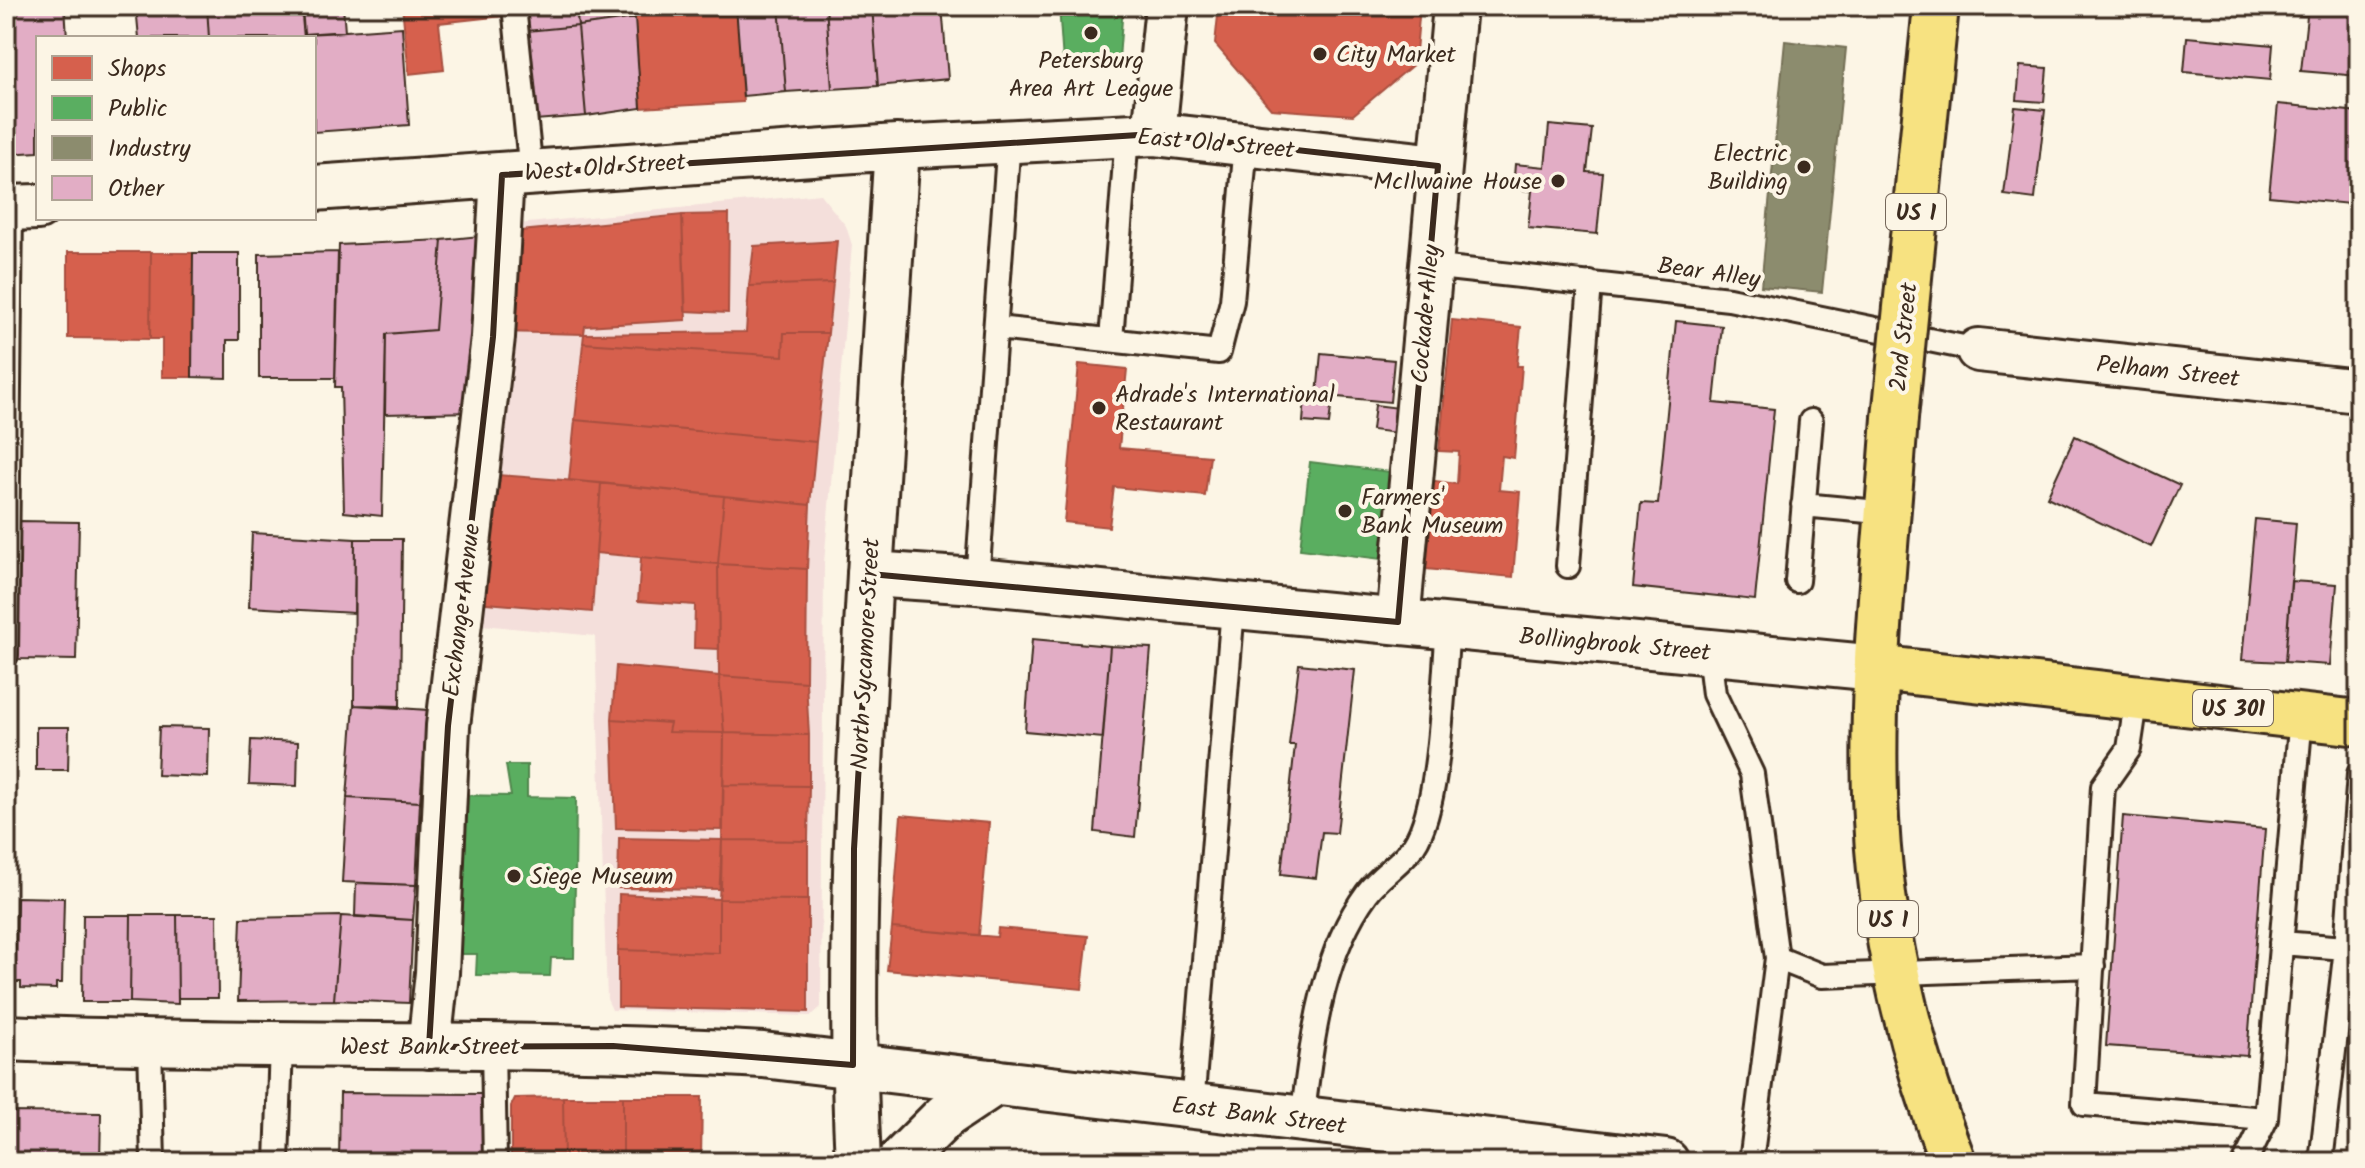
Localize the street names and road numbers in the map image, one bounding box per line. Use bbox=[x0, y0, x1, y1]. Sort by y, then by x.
street label: East Old Street bbox=[1136, 118, 1297, 171]
street label: West Old Street bbox=[523, 143, 688, 194]
road number: US 1 bbox=[1886, 194, 1946, 230]
street label: Cockade Alley bbox=[1401, 242, 1452, 385]
street label: Bear Alley bbox=[1655, 247, 1763, 300]
street label: 2nd Street bbox=[1879, 280, 1930, 393]
street label: Pelham Street bbox=[2094, 346, 2242, 399]
street label: Exchange Avenue bbox=[433, 521, 492, 699]
street label: North Sycamore Street bbox=[841, 537, 892, 771]
street label: Bollingbrook Street bbox=[1518, 618, 1713, 673]
road number: US 301 bbox=[2193, 690, 2273, 726]
road number: US 1 bbox=[1858, 901, 1918, 937]
street label: West Bank Street bbox=[340, 1028, 521, 1067]
street label: East Bank Street bbox=[1169, 1086, 1349, 1147]

